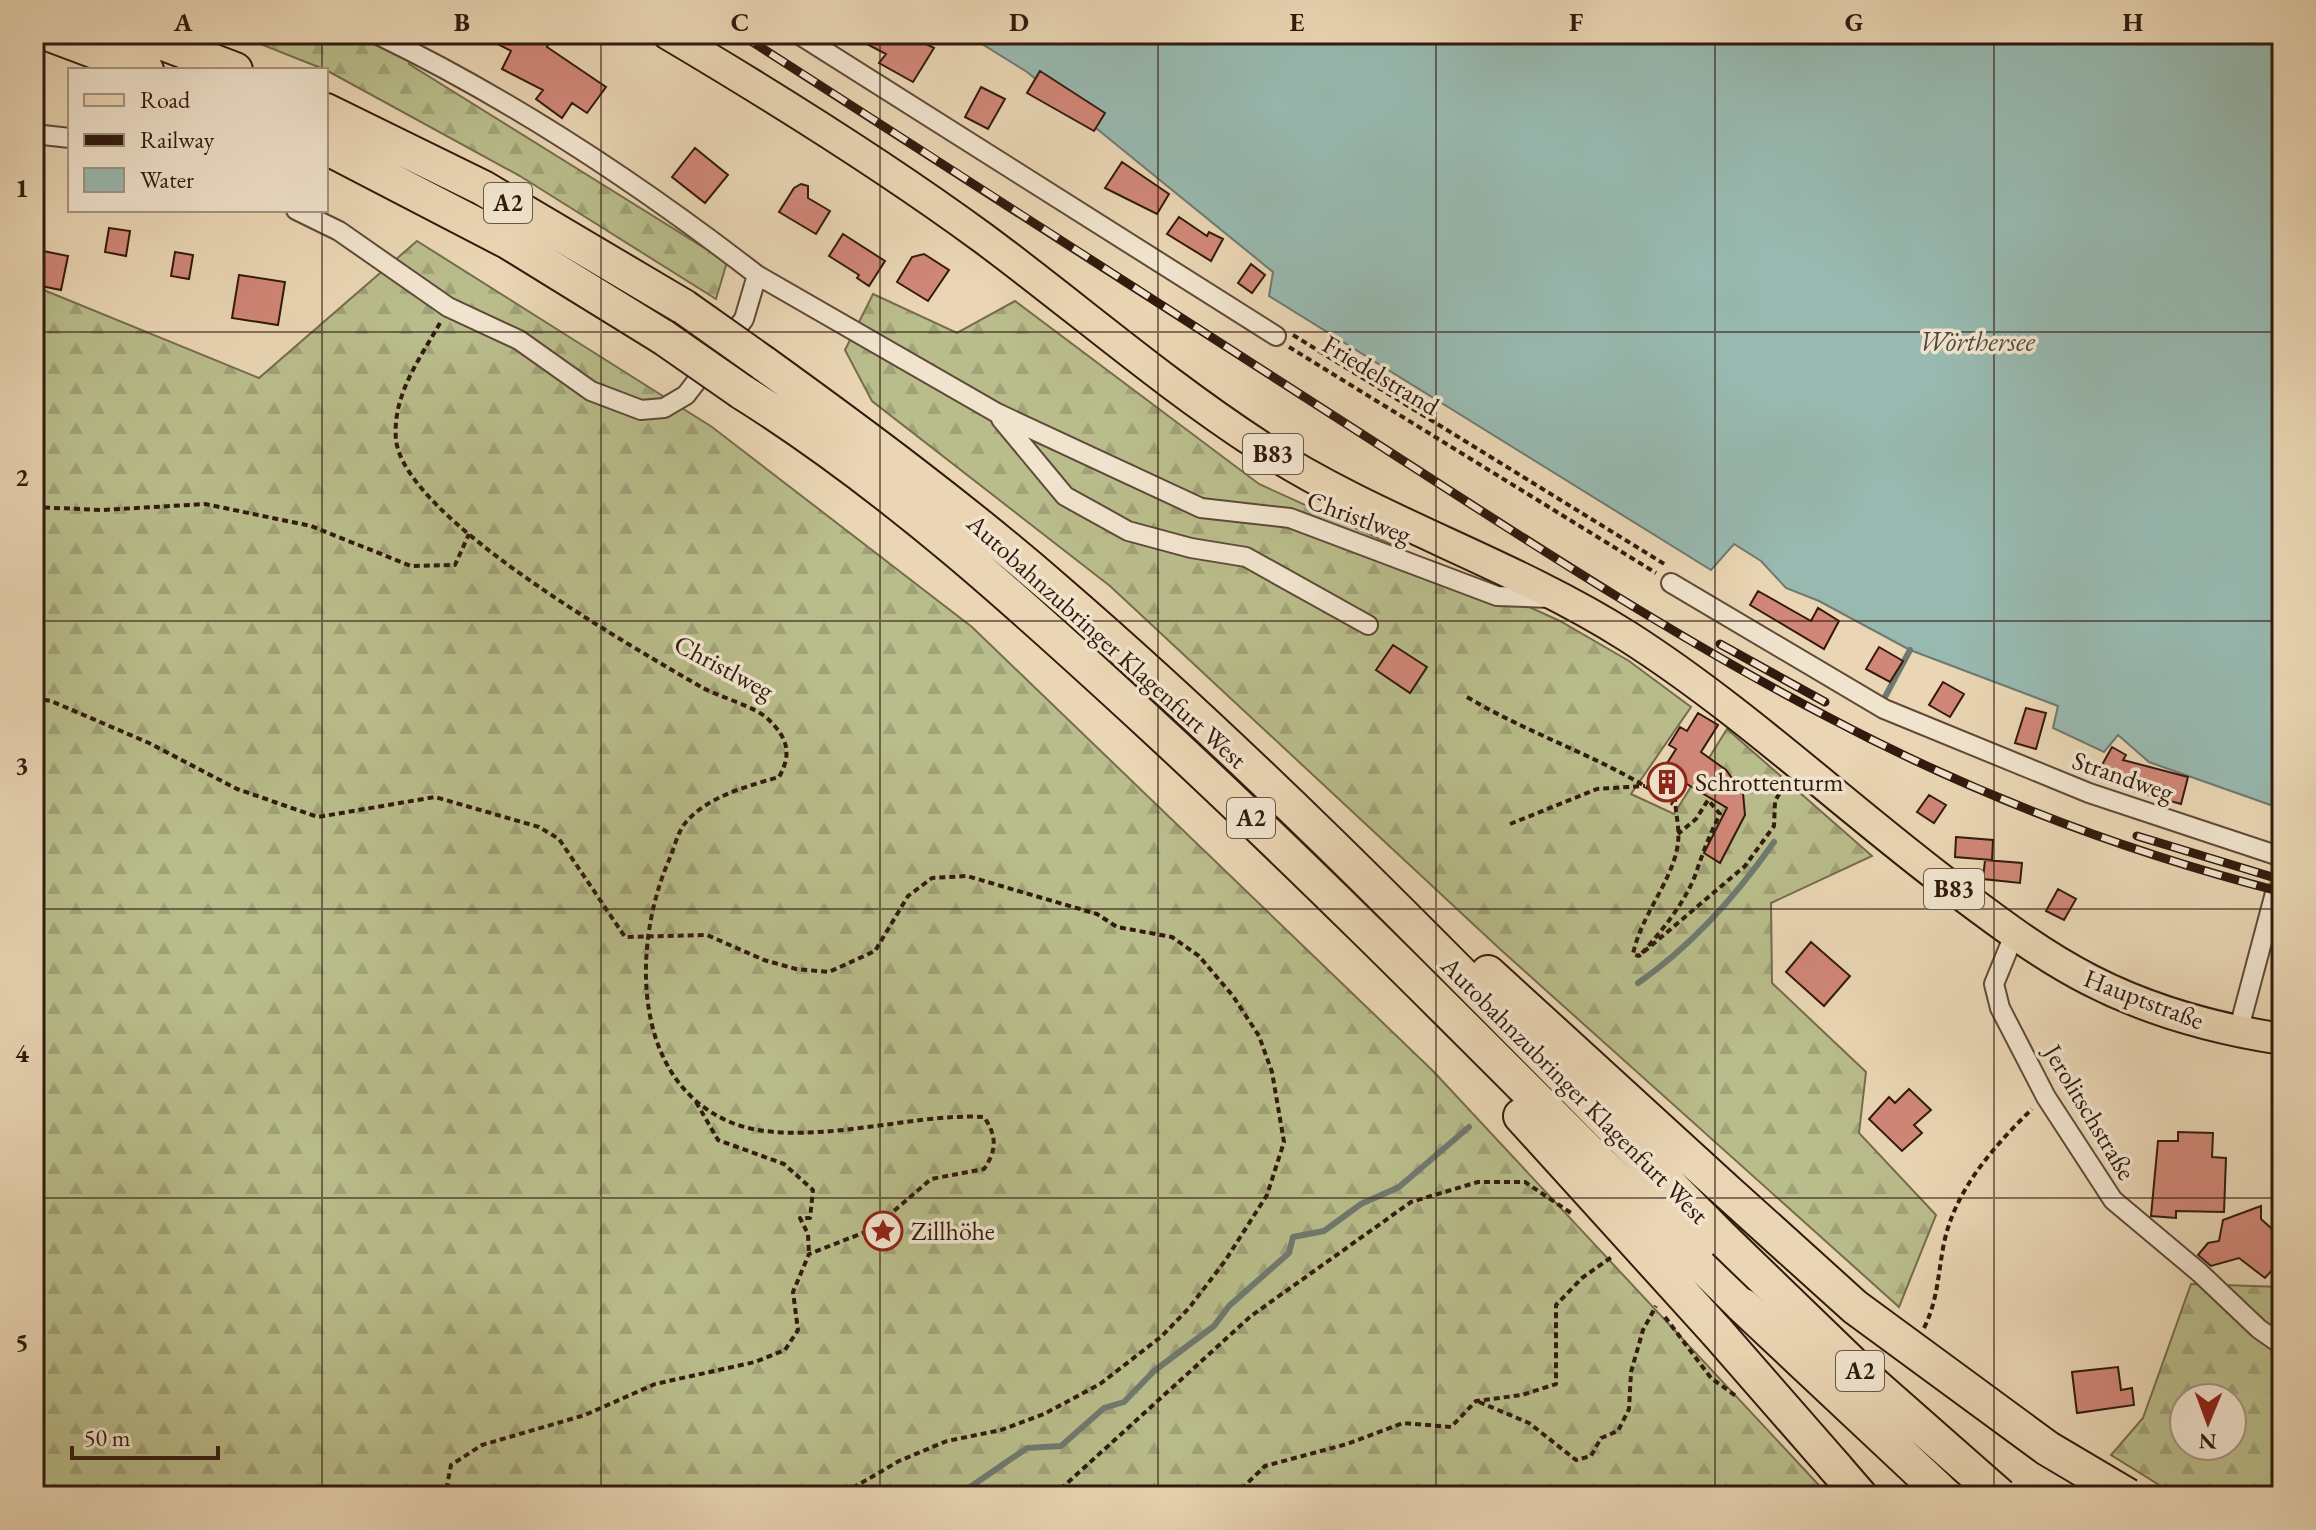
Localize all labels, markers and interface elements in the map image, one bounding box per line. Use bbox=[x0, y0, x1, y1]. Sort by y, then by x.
text: A bbox=[173, 5, 193, 39]
text: B bbox=[454, 5, 470, 39]
text: C bbox=[731, 5, 749, 39]
text: D bbox=[1009, 5, 1029, 39]
text: E bbox=[1290, 5, 1305, 39]
text: F bbox=[1569, 5, 1583, 39]
text: G bbox=[1845, 5, 1864, 39]
text: H bbox=[2123, 5, 2144, 39]
legend bbox=[68, 68, 328, 212]
text: Road bbox=[140, 84, 191, 115]
text: Railway bbox=[140, 124, 215, 155]
text: Water bbox=[140, 164, 194, 195]
text: 1 bbox=[15, 171, 29, 205]
road number: A2 bbox=[484, 183, 532, 223]
water label: Wörthersee bbox=[1919, 323, 2036, 359]
street label: Friedelstrand bbox=[1316, 327, 1446, 424]
road number: B83 bbox=[1243, 434, 1303, 474]
text: 2 bbox=[15, 460, 29, 494]
street label: Christlweg bbox=[1302, 483, 1416, 552]
street label: Autobahnzubringer Klagenfurt West bbox=[959, 505, 1254, 776]
street label: Christlweg bbox=[668, 627, 780, 708]
street label: Strandweg bbox=[2068, 743, 2179, 809]
text: 3 bbox=[15, 748, 29, 782]
building icon: Schrottenturm bbox=[1646, 761, 1688, 803]
place label: Schrottenturm bbox=[1695, 765, 1844, 799]
road number: A2 bbox=[1227, 798, 1275, 838]
road number: B83 bbox=[1924, 869, 1984, 909]
street label: Autobahnzubringer Klagenfurt West bbox=[1433, 948, 1716, 1231]
street label: Hauptstraße bbox=[2079, 961, 2209, 1037]
text: 4 bbox=[15, 1036, 29, 1070]
street label: Jerolitschstraße bbox=[2035, 1036, 2144, 1186]
place icon: Zillhöhe bbox=[862, 1210, 904, 1252]
place label: Zillhöhe bbox=[911, 1214, 995, 1248]
text: 5 bbox=[15, 1325, 29, 1359]
road number: A2 bbox=[1836, 1351, 1884, 1391]
north arrow bbox=[2168, 1382, 2248, 1462]
scale bar bbox=[72, 1410, 218, 1460]
text: 50 m bbox=[84, 1422, 131, 1453]
text: N bbox=[2198, 1427, 2217, 1456]

